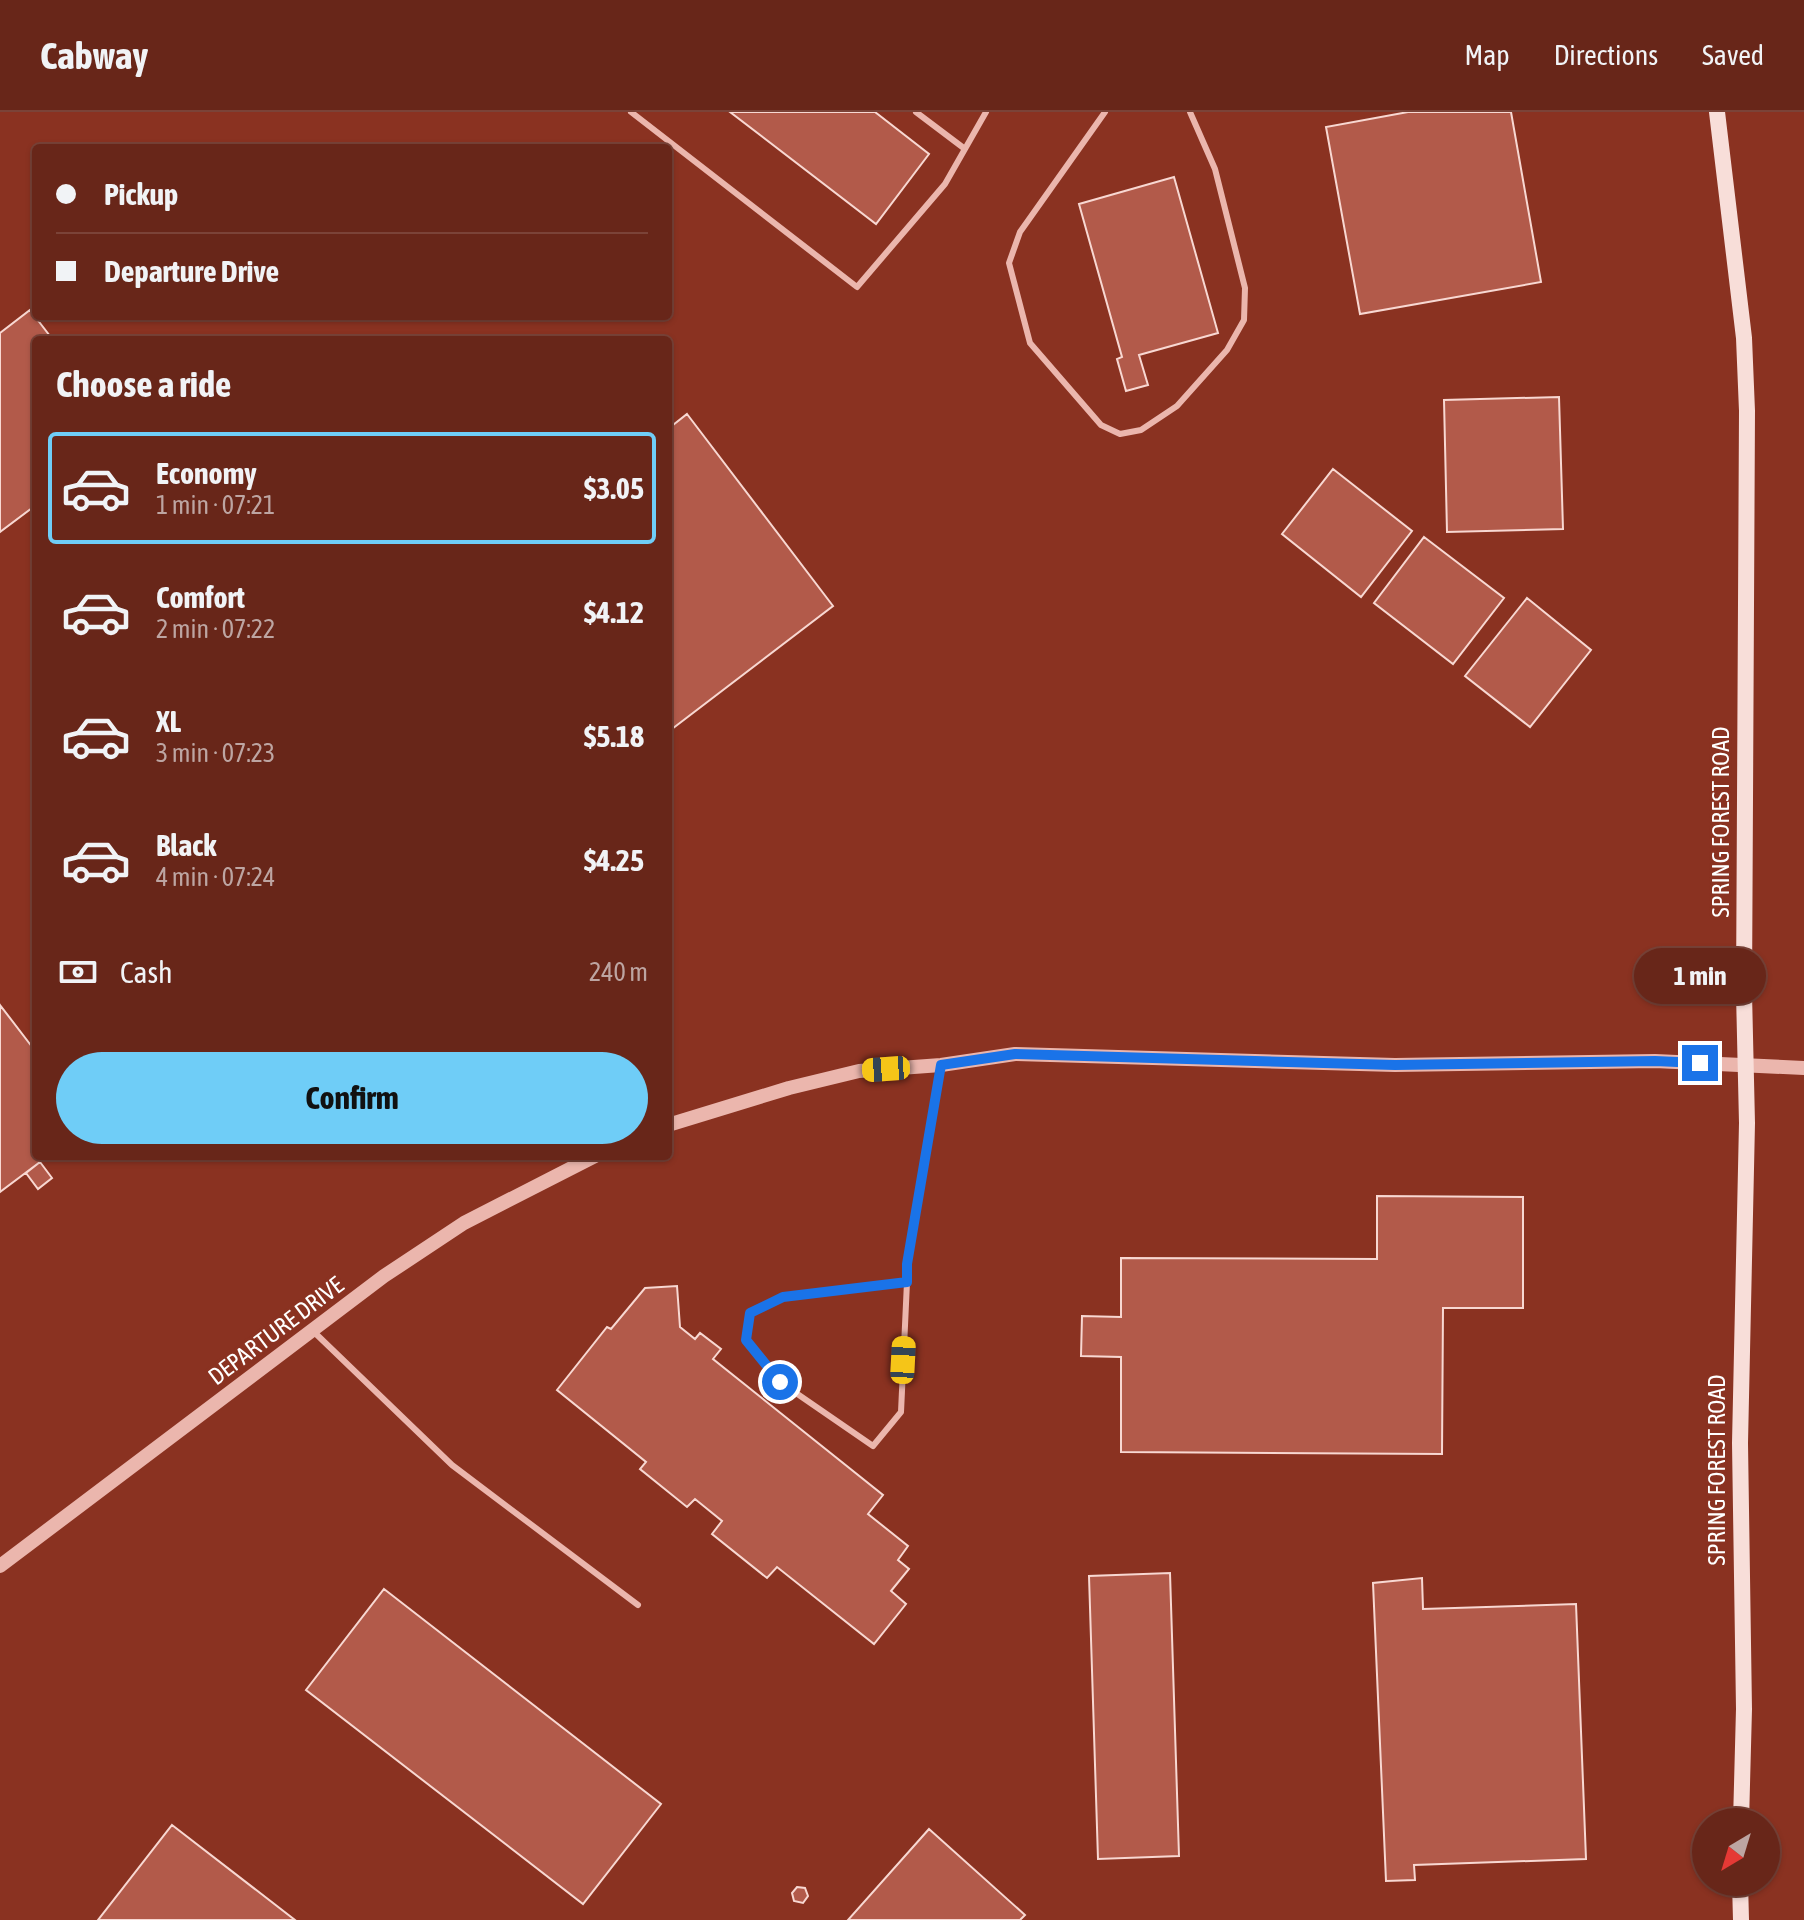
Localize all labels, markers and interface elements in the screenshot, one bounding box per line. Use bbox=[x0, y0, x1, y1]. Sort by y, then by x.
text: Cabway bbox=[40, 34, 148, 77]
text: Map bbox=[1465, 39, 1510, 71]
text: Directions bbox=[1554, 39, 1658, 71]
text: Saved bbox=[1702, 39, 1764, 71]
text: Pickup bbox=[104, 177, 178, 211]
text: Departure Drive bbox=[104, 254, 279, 288]
text: Choose a ride bbox=[56, 363, 231, 405]
icon: car bbox=[60, 452, 132, 524]
text: Economy bbox=[156, 456, 257, 490]
text: $3.05 bbox=[584, 471, 644, 505]
text: 1 min · 07:21 bbox=[156, 490, 275, 520]
icon: car bbox=[60, 576, 132, 648]
text: Comfort bbox=[156, 580, 245, 614]
text: $4.12 bbox=[584, 595, 644, 629]
text: 2 min · 07:22 bbox=[156, 614, 275, 644]
icon: car bbox=[60, 700, 132, 772]
text: XL bbox=[156, 704, 181, 738]
text: $5.18 bbox=[584, 719, 644, 753]
street label: SPRING FOREST ROAD bbox=[1707, 727, 1734, 917]
text: 3 min · 07:23 bbox=[156, 738, 275, 768]
icon: car bbox=[60, 824, 132, 896]
text: Black bbox=[156, 828, 216, 862]
text: $4.25 bbox=[584, 843, 644, 877]
text: 4 min · 07:24 bbox=[156, 862, 275, 892]
callout: 1 min bbox=[1634, 947, 1766, 1003]
icon: cash bbox=[56, 950, 100, 994]
text: Cash bbox=[120, 955, 173, 989]
text: 240 m bbox=[589, 957, 648, 987]
text: 1 min bbox=[1673, 961, 1727, 991]
route end bbox=[1682, 1045, 1718, 1081]
button: Confirm bbox=[56, 1052, 648, 1144]
car bbox=[861, 1055, 911, 1083]
street label: DEPARTURE DRIVE bbox=[203, 1271, 349, 1390]
car bbox=[890, 1335, 916, 1385]
route start bbox=[762, 1364, 798, 1400]
street label: SPRING FOREST ROAD bbox=[1703, 1375, 1730, 1565]
north arrow bbox=[1692, 1808, 1780, 1896]
map controls bbox=[1692, 1808, 1780, 1896]

